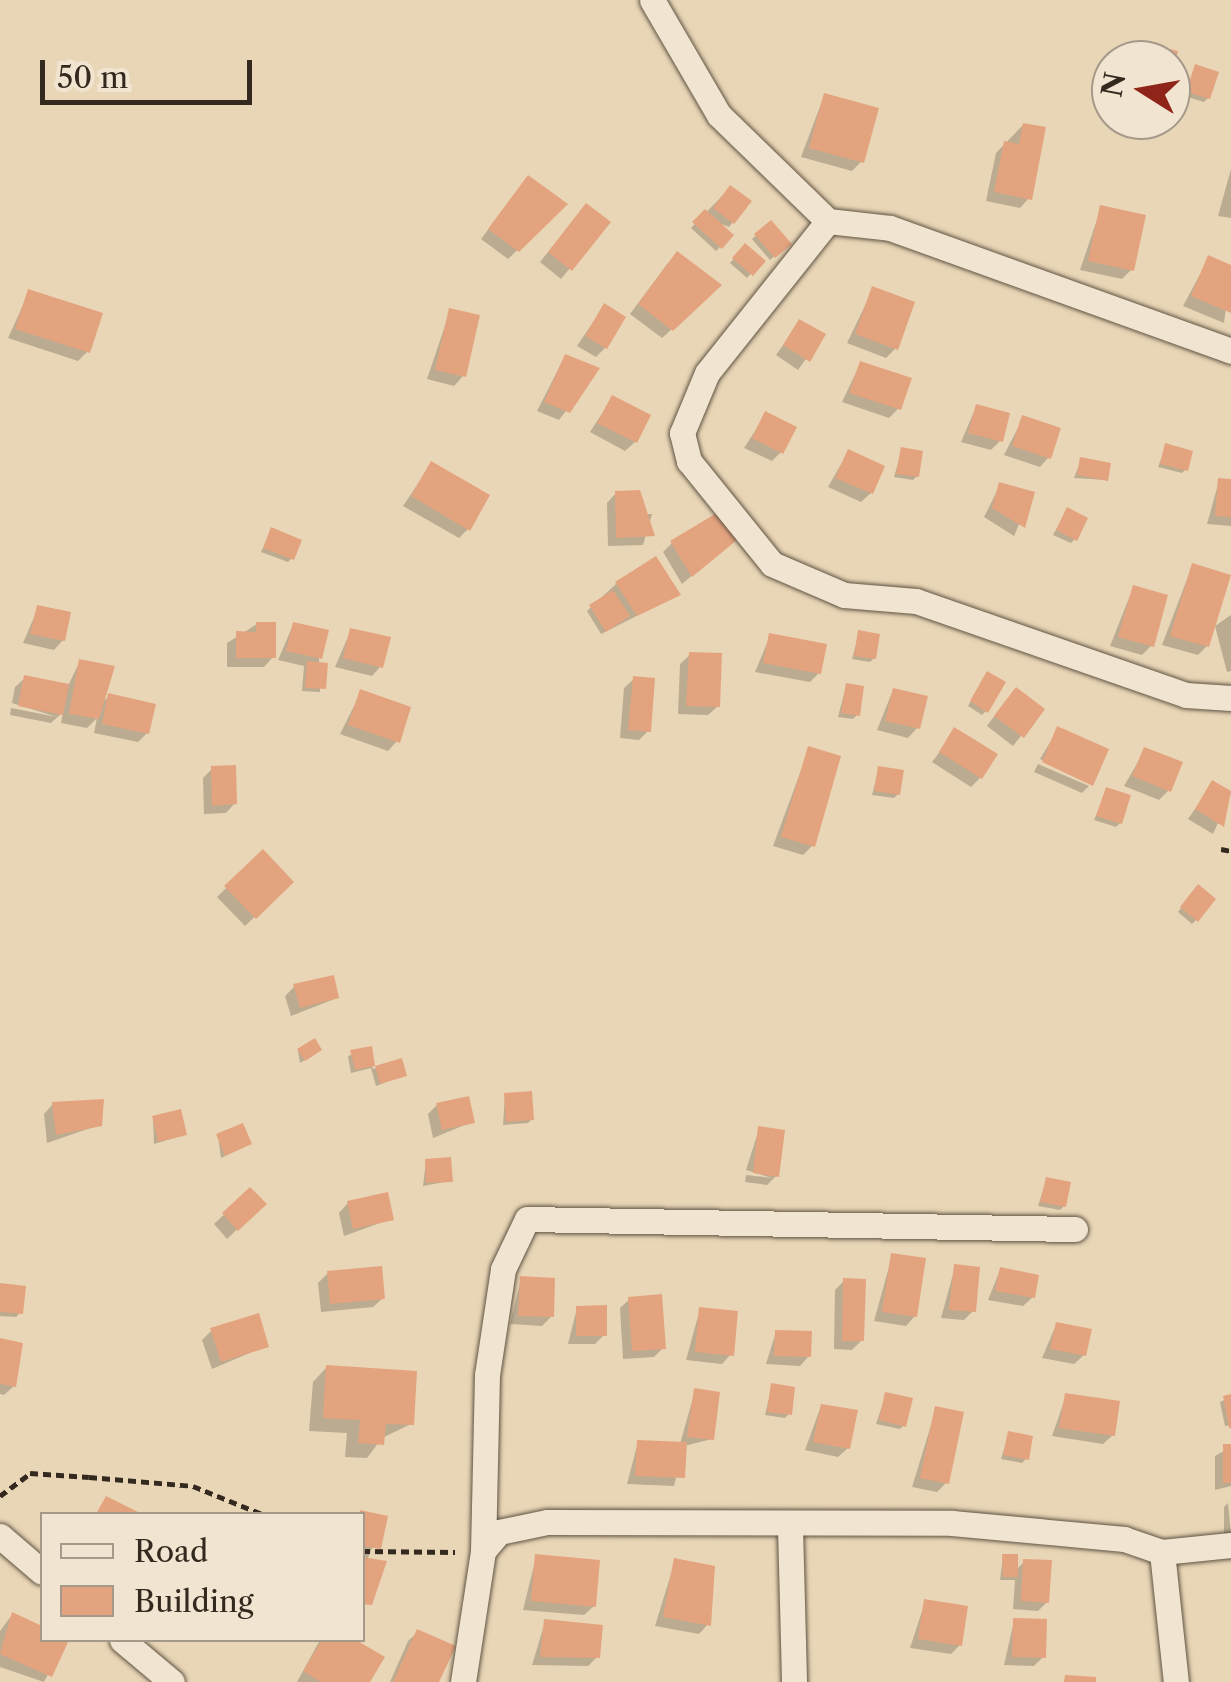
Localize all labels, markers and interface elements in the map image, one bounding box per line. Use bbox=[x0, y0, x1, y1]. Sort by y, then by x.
scale bar bbox=[45, 40, 258, 102]
north arrow bbox=[1091, 40, 1191, 140]
text: 50 m bbox=[57, 59, 128, 96]
text: N bbox=[1095, 69, 1133, 100]
legend bbox=[40, 1512, 365, 1642]
text: Road bbox=[134, 1533, 208, 1570]
text: Building bbox=[134, 1583, 254, 1620]

